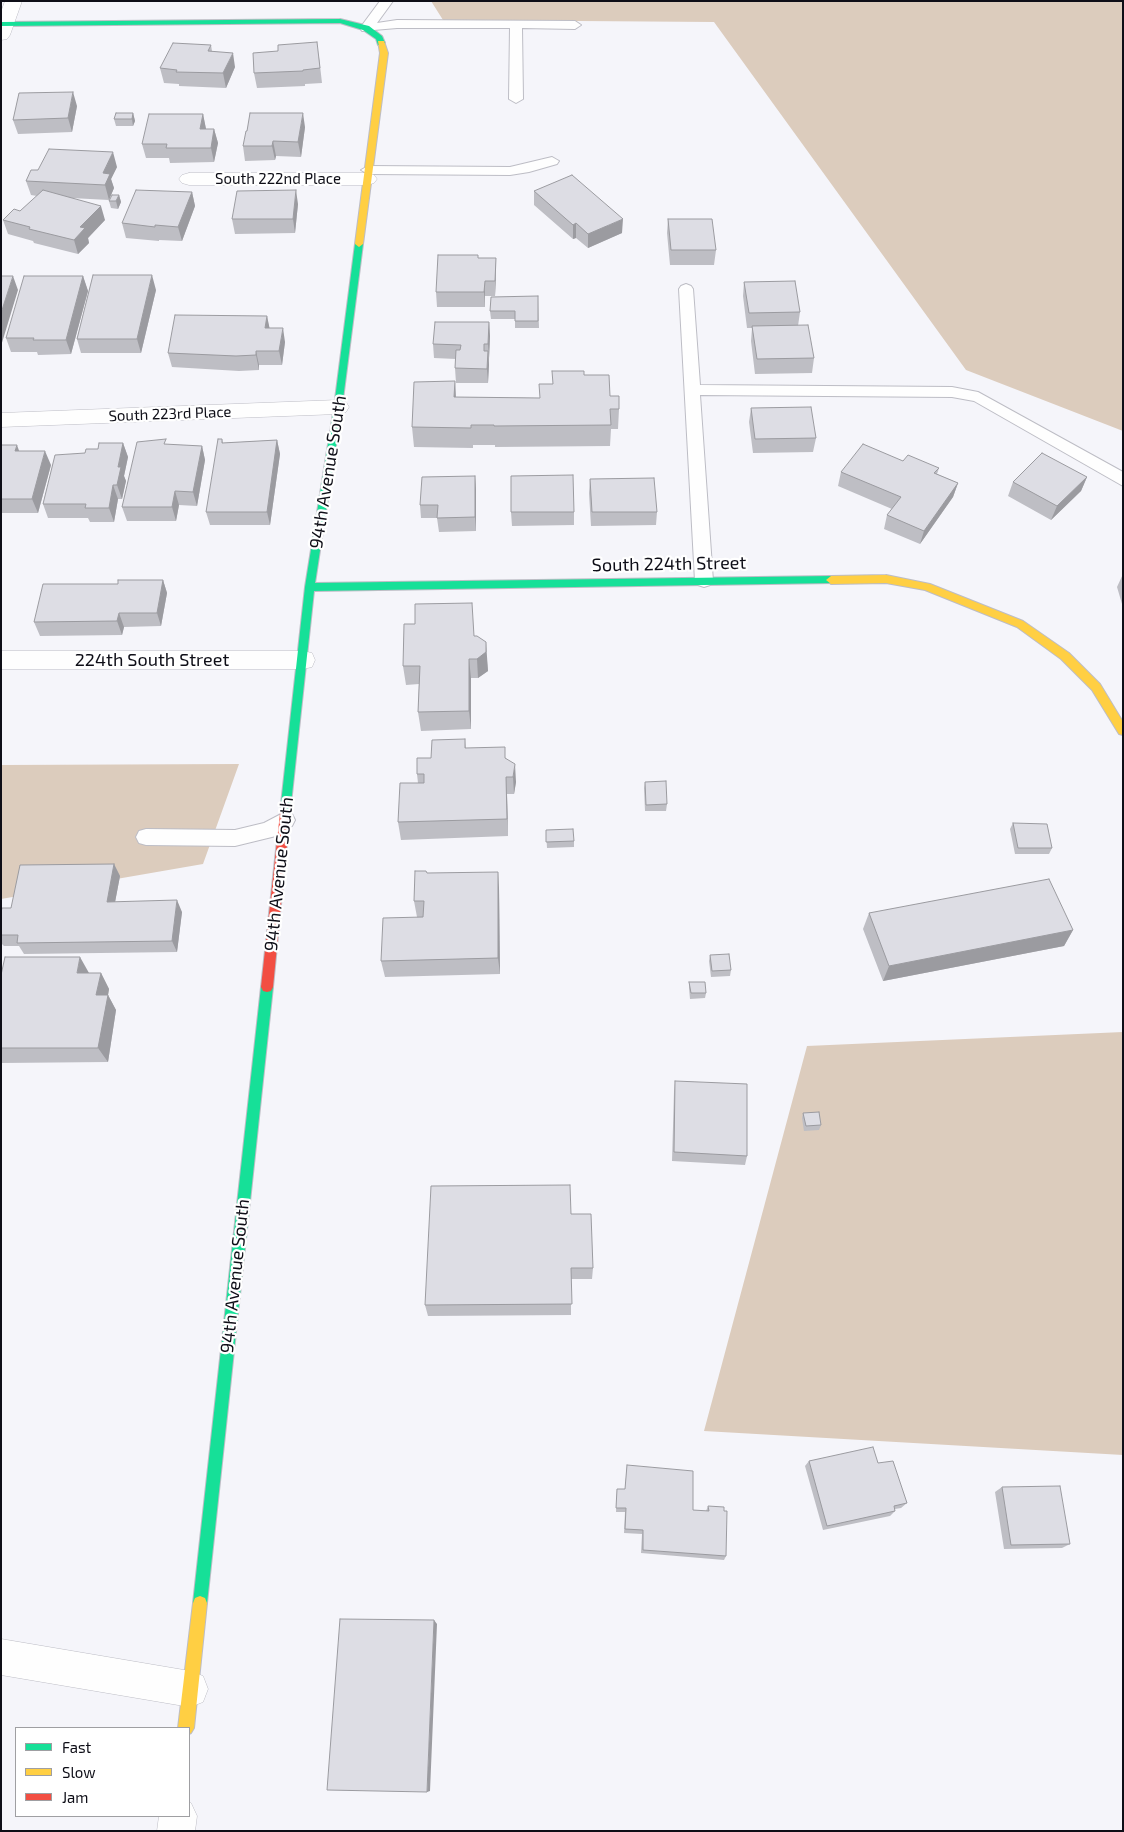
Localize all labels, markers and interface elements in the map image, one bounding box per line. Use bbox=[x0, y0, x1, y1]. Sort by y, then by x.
street label: South 222nd Place bbox=[215, 170, 341, 188]
street label: 94th Avenue South bbox=[305, 394, 351, 550]
street label: South 223rd Place bbox=[108, 403, 232, 425]
street label: South 224th Street bbox=[592, 552, 746, 576]
street label: 224th South Street bbox=[75, 649, 229, 671]
street label: 94th Avenue South bbox=[260, 796, 298, 952]
street label: 94th Avenue South bbox=[216, 1198, 254, 1354]
legend bbox=[15, 1727, 190, 1817]
text: Fast bbox=[62, 1738, 91, 1756]
text: Slow bbox=[62, 1763, 96, 1781]
text: Jam bbox=[62, 1788, 88, 1806]

